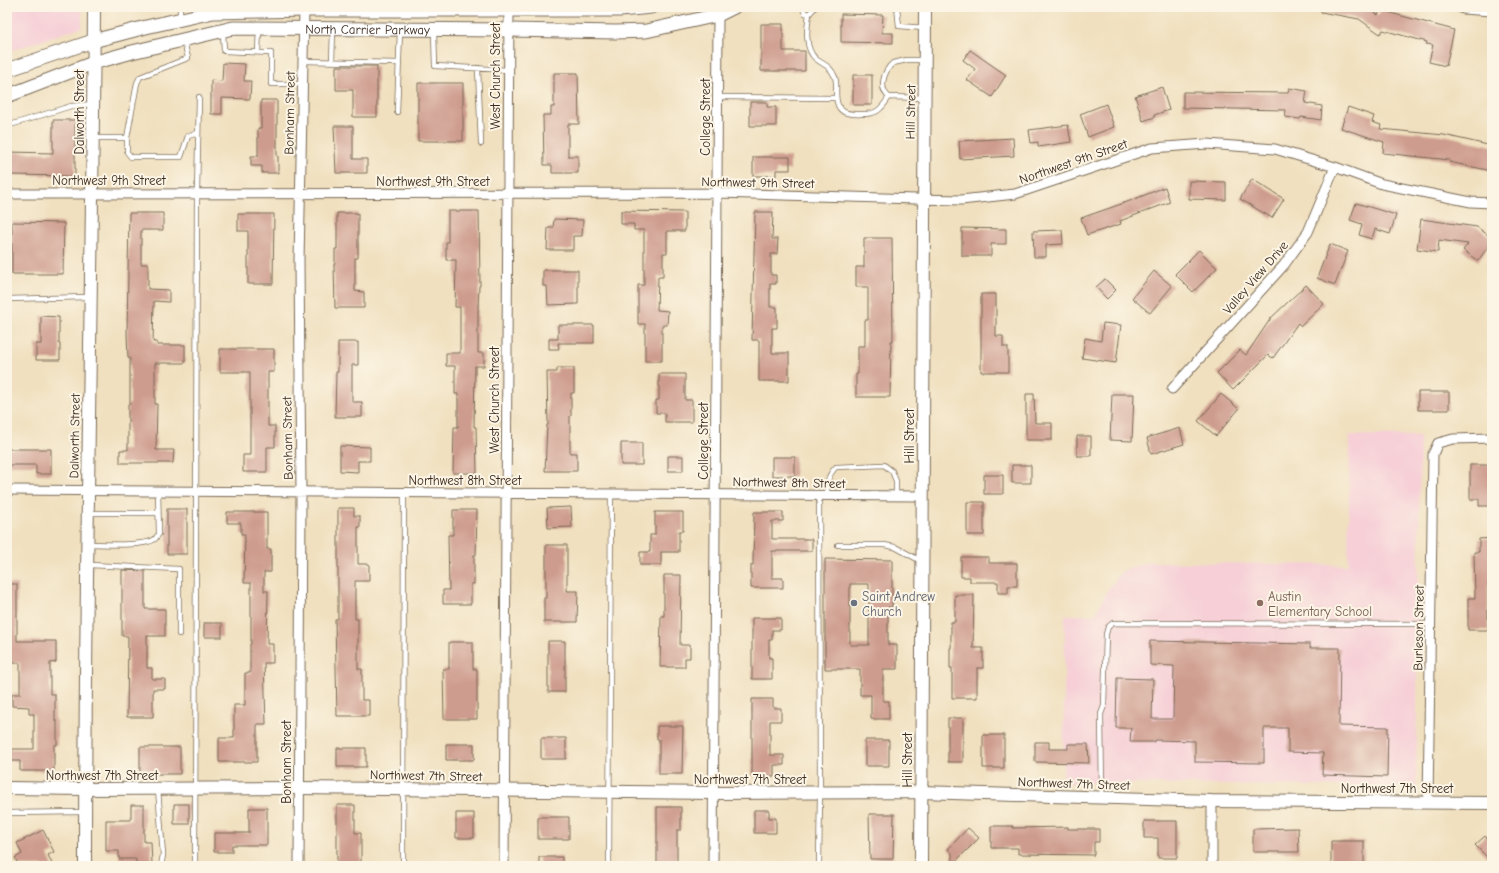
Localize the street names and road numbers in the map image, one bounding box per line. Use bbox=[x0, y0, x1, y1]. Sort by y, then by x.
street label: West Church Street bbox=[488, 21, 503, 129]
street label: North Carrier Parkway bbox=[305, 22, 430, 37]
street label: Dalworth Street bbox=[72, 68, 87, 154]
street label: Bonham Street bbox=[281, 70, 298, 155]
street label: College Street bbox=[698, 77, 713, 156]
street label: Hill Street bbox=[903, 83, 919, 140]
street label: Northwest 9th Street bbox=[1017, 136, 1130, 187]
street label: Northwest 9th Street bbox=[52, 173, 167, 188]
street label: Northwest 9th Street bbox=[376, 174, 491, 189]
street label: Northwest 9th Street bbox=[701, 174, 816, 191]
street label: Valley View Drive bbox=[1220, 237, 1291, 317]
street label: West Church Street bbox=[487, 345, 502, 453]
street label: Dalworth Street bbox=[66, 392, 83, 479]
street label: Bonham Street bbox=[279, 395, 296, 480]
street label: College Street bbox=[696, 401, 711, 480]
street label: Hill Street bbox=[902, 407, 917, 463]
street label: Northwest 8th Street bbox=[408, 473, 523, 488]
street label: Northwest 8th Street bbox=[732, 474, 847, 491]
street label: Burleson Street bbox=[1410, 584, 1427, 671]
street label: Bonham Street bbox=[279, 719, 294, 804]
street label: Hill Street bbox=[900, 731, 915, 787]
street label: Northwest 7th Street bbox=[370, 767, 484, 784]
street label: Northwest 7th Street bbox=[46, 768, 160, 783]
street label: Northwest 7th Street bbox=[694, 772, 808, 787]
street label: Northwest 7th Street bbox=[1017, 774, 1132, 793]
street label: Northwest 7th Street bbox=[1341, 781, 1455, 796]

